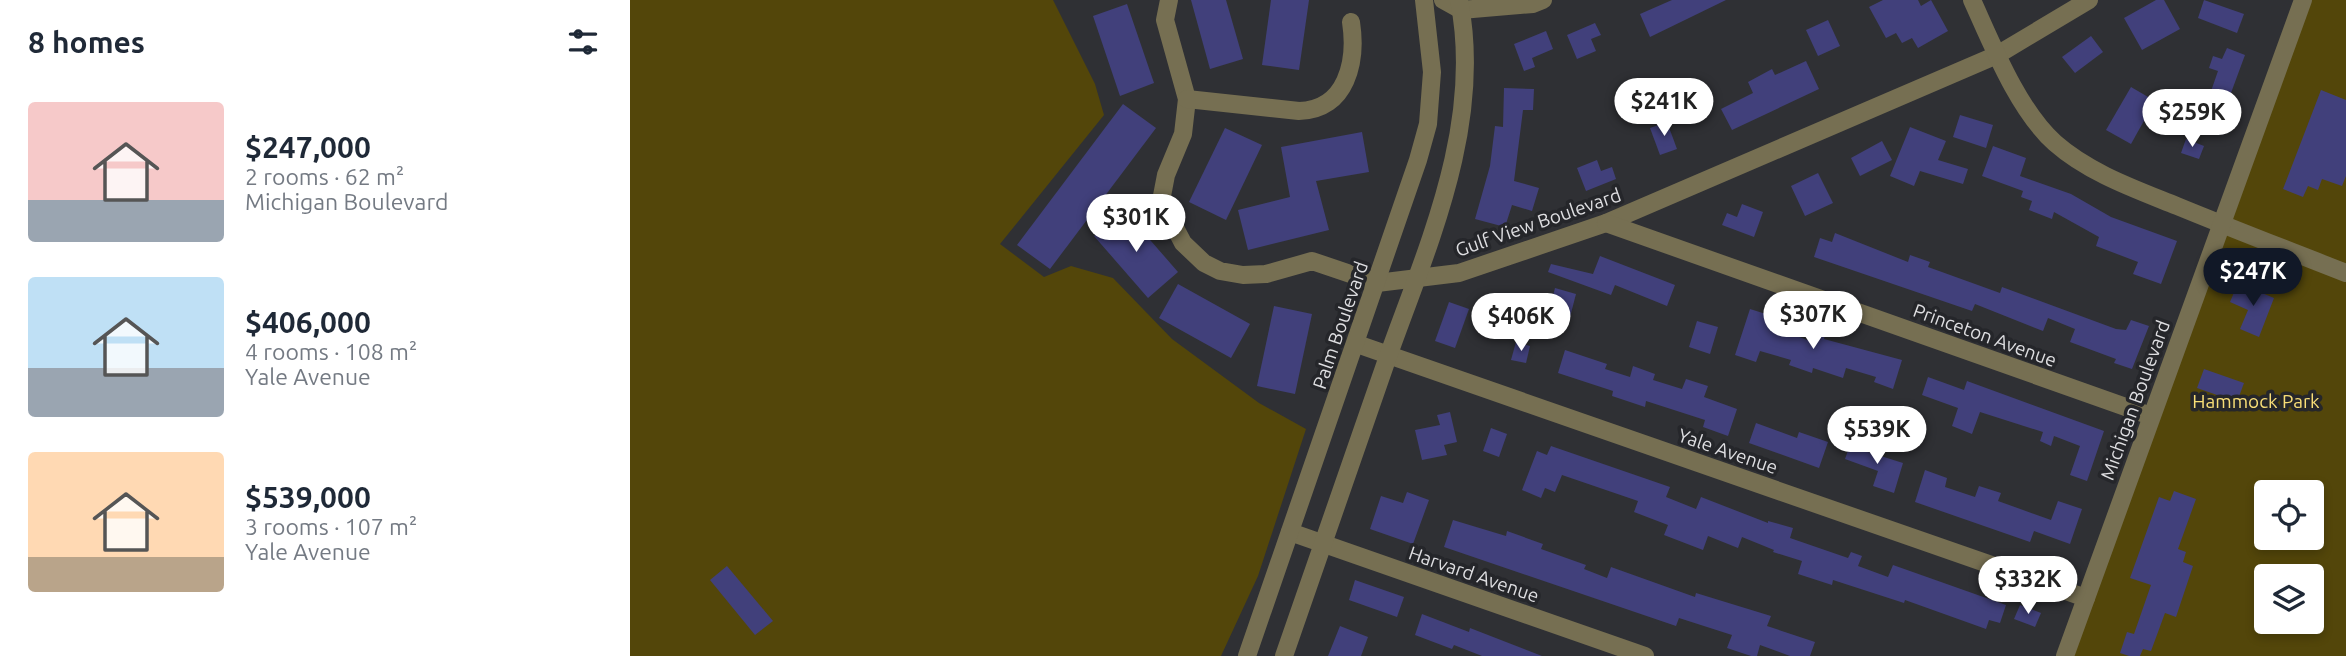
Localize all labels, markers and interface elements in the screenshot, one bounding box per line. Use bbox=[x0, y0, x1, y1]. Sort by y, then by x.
icon: filters bbox=[564, 23, 602, 61]
text: 8 homes bbox=[28, 25, 145, 59]
pin: $241K bbox=[1615, 78, 1713, 138]
text: $241K bbox=[1630, 88, 1698, 113]
pin: $259K bbox=[2143, 90, 2241, 149]
text: $259K bbox=[2158, 99, 2226, 124]
icon: home bbox=[84, 130, 168, 214]
text: $247,000 bbox=[245, 130, 371, 164]
text: 2 rooms · 62 m² bbox=[245, 164, 404, 189]
street label: Gulf View Boulevard bbox=[1452, 183, 1624, 261]
text: Michigan Boulevard bbox=[245, 189, 449, 214]
pin: $301K bbox=[1087, 194, 1185, 254]
text: $301K bbox=[1102, 204, 1170, 229]
pin: $247K bbox=[2204, 248, 2302, 308]
street label: Palm Boulevard bbox=[1308, 258, 1372, 392]
text: $247K bbox=[2219, 258, 2287, 283]
pin: $307K bbox=[1764, 292, 1862, 351]
pin: $406K bbox=[1472, 294, 1570, 353]
street label: Princeton Avenue bbox=[1910, 299, 2060, 371]
text: $307K bbox=[1779, 301, 1847, 326]
text: $406K bbox=[1487, 303, 1555, 328]
icon: home bbox=[84, 305, 168, 389]
text: $406,000 bbox=[245, 305, 371, 339]
street label: Michigan Boulevard bbox=[2096, 317, 2174, 483]
text: 4 rooms · 108 m² bbox=[245, 339, 417, 364]
text: Yale Avenue bbox=[245, 364, 371, 389]
park label: Hammock Park bbox=[2192, 390, 2320, 412]
pin: $539K bbox=[1828, 406, 1926, 466]
text: $539K bbox=[1843, 416, 1911, 441]
street label: Yale Avenue bbox=[1675, 424, 1781, 478]
icon: home bbox=[84, 480, 168, 564]
text: $539,000 bbox=[245, 480, 371, 514]
map controls bbox=[2254, 480, 2324, 634]
button: locate bbox=[2254, 480, 2324, 550]
text: 3 rooms · 107 m² bbox=[245, 514, 417, 539]
text: Yale Avenue bbox=[245, 539, 371, 564]
street label: Harvard Avenue bbox=[1406, 541, 1542, 607]
pin: $332K bbox=[1979, 556, 2077, 616]
button: layers bbox=[2254, 564, 2324, 634]
text: $332K bbox=[1994, 566, 2062, 591]

